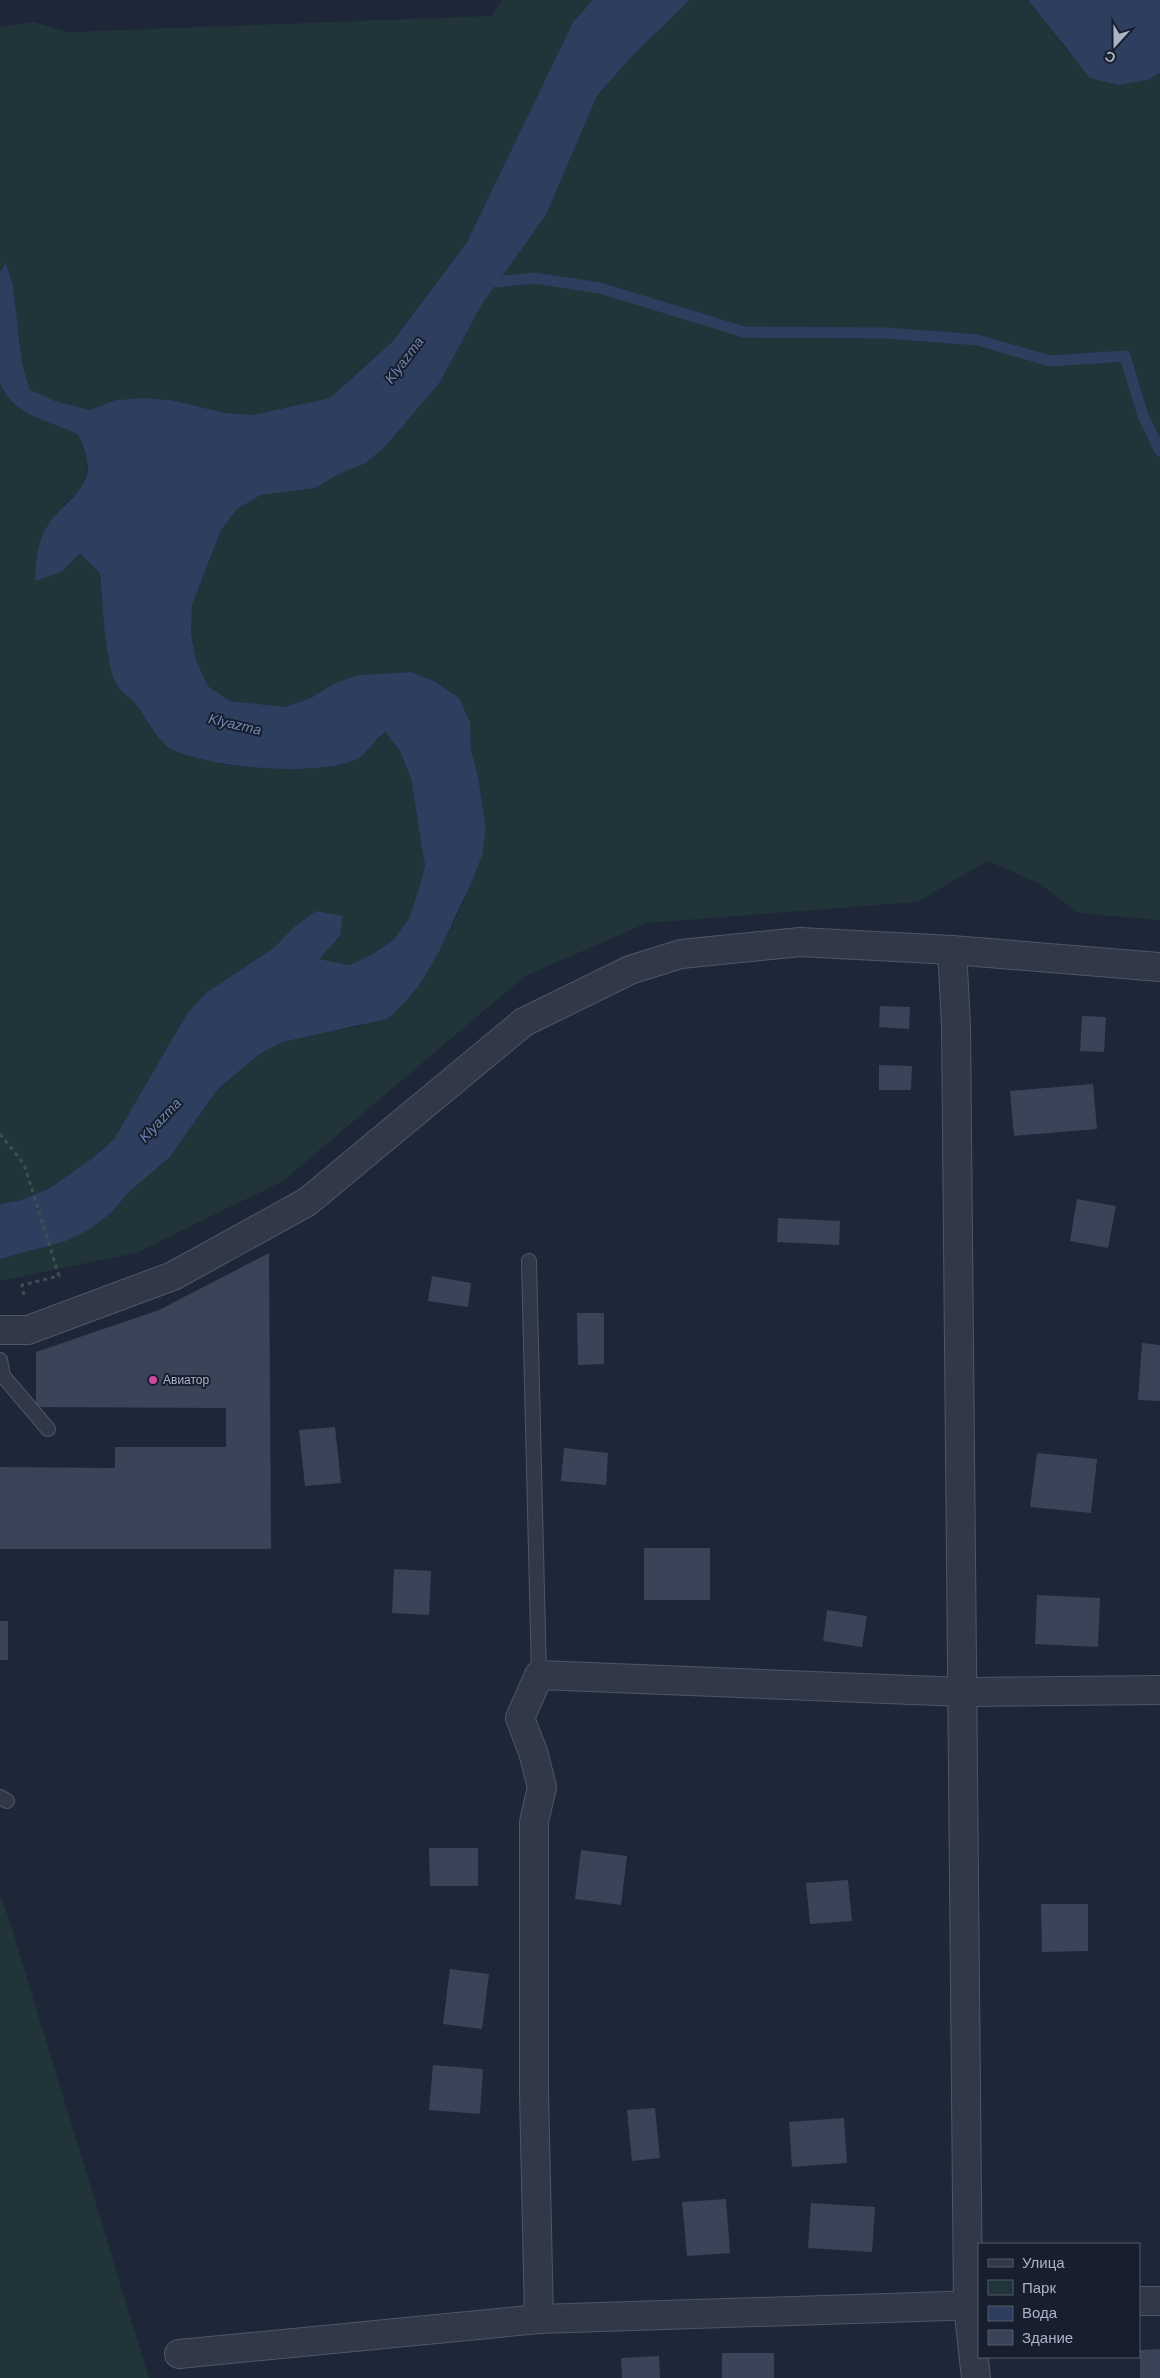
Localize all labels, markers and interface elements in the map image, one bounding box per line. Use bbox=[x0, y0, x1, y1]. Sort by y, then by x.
north arrow bbox=[1090, 20, 1140, 70]
text: С bbox=[1103, 48, 1118, 66]
water label: Klyazma bbox=[381, 334, 427, 386]
water label: Klyazma bbox=[207, 710, 263, 738]
water label: Klyazma bbox=[136, 1095, 184, 1145]
place label: Авиатор bbox=[163, 1373, 210, 1387]
marker: Авиатор bbox=[147, 1374, 159, 1386]
legend bbox=[978, 2243, 1140, 2358]
text: Улица bbox=[1022, 2254, 1065, 2271]
text: Парк bbox=[1022, 2279, 1056, 2296]
text: Вода bbox=[1022, 2304, 1058, 2321]
text: Здание bbox=[1022, 2329, 1073, 2346]

